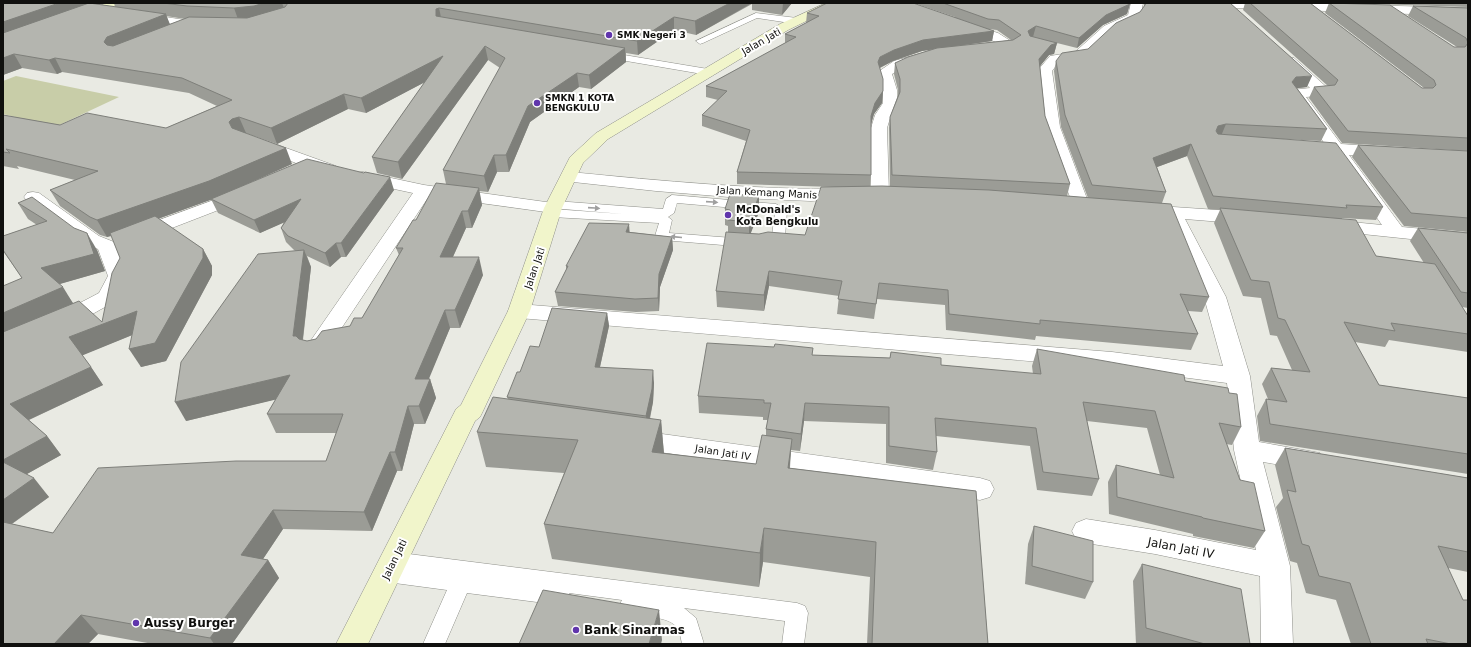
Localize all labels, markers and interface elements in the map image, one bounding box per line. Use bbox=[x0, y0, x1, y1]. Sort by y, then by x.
street label: Jalan Jati bbox=[739, 26, 783, 58]
marker: SMK Negeri 3 bbox=[604, 30, 614, 40]
place label: SMK Negeri 3 bbox=[617, 30, 686, 40]
place label: SMKN 1 KOTA BENGKULU bbox=[545, 93, 614, 113]
marker: SMKN 1 KOTA BENGKULU bbox=[532, 98, 542, 108]
street label: Jalan Kemang Manis bbox=[715, 184, 817, 201]
one-way arrow bbox=[706, 198, 718, 205]
one-way arrow bbox=[588, 204, 600, 211]
place label: McDonald's Kota Bengkulu bbox=[736, 204, 818, 227]
marker: McDonald's Kota Bengkulu bbox=[723, 210, 733, 220]
one-way arrow bbox=[670, 234, 682, 241]
street label: Jalan Jati bbox=[522, 246, 547, 291]
street label: Jalan Jati IV bbox=[693, 443, 752, 462]
street label: Jalan Jati IV bbox=[1146, 534, 1216, 561]
street label: Jalan Jati bbox=[380, 537, 409, 582]
place label: Aussy Burger bbox=[144, 616, 234, 630]
marker: Aussy Burger bbox=[131, 618, 141, 628]
place label: Bank Sinarmas bbox=[584, 623, 685, 637]
marker: Bank Sinarmas bbox=[571, 625, 581, 635]

